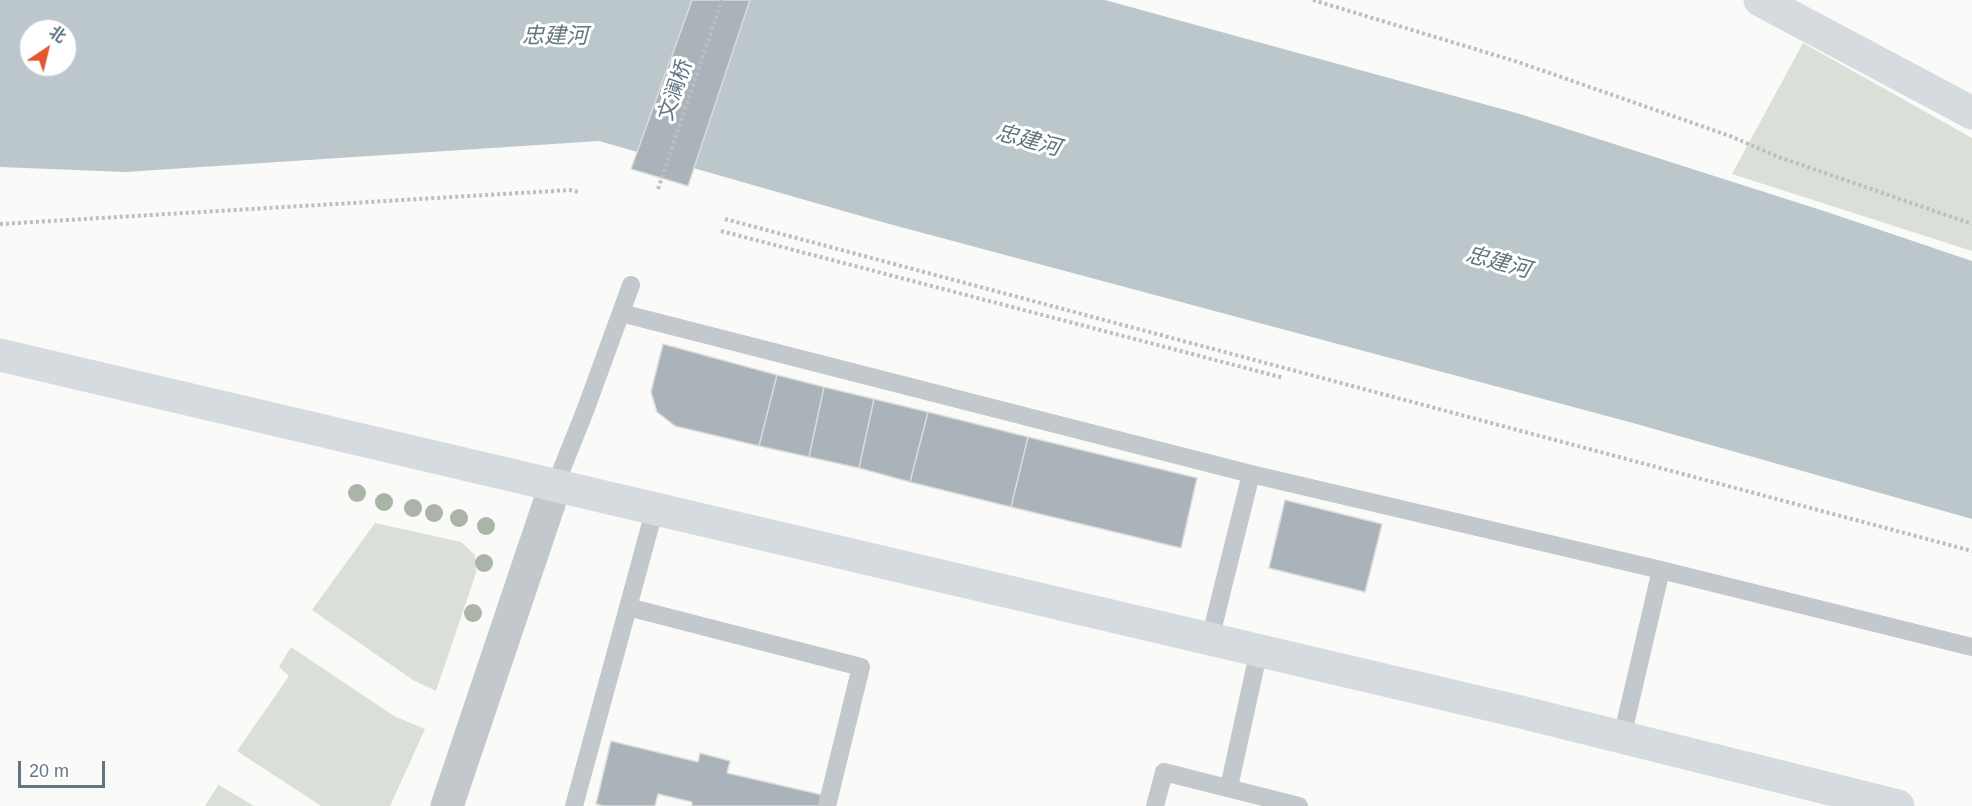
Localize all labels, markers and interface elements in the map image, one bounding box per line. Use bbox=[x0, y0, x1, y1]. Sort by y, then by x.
north arrow bbox=[18, 18, 78, 78]
text: 北 bbox=[46, 23, 69, 46]
water label: 忠建河 bbox=[522, 24, 588, 50]
street label: 文澜桥 bbox=[654, 56, 698, 124]
water label: 忠建河 bbox=[993, 120, 1063, 162]
water label: 忠建河 bbox=[1463, 242, 1533, 284]
scale bar bbox=[21, 749, 108, 787]
text: 20 m bbox=[29, 761, 69, 781]

